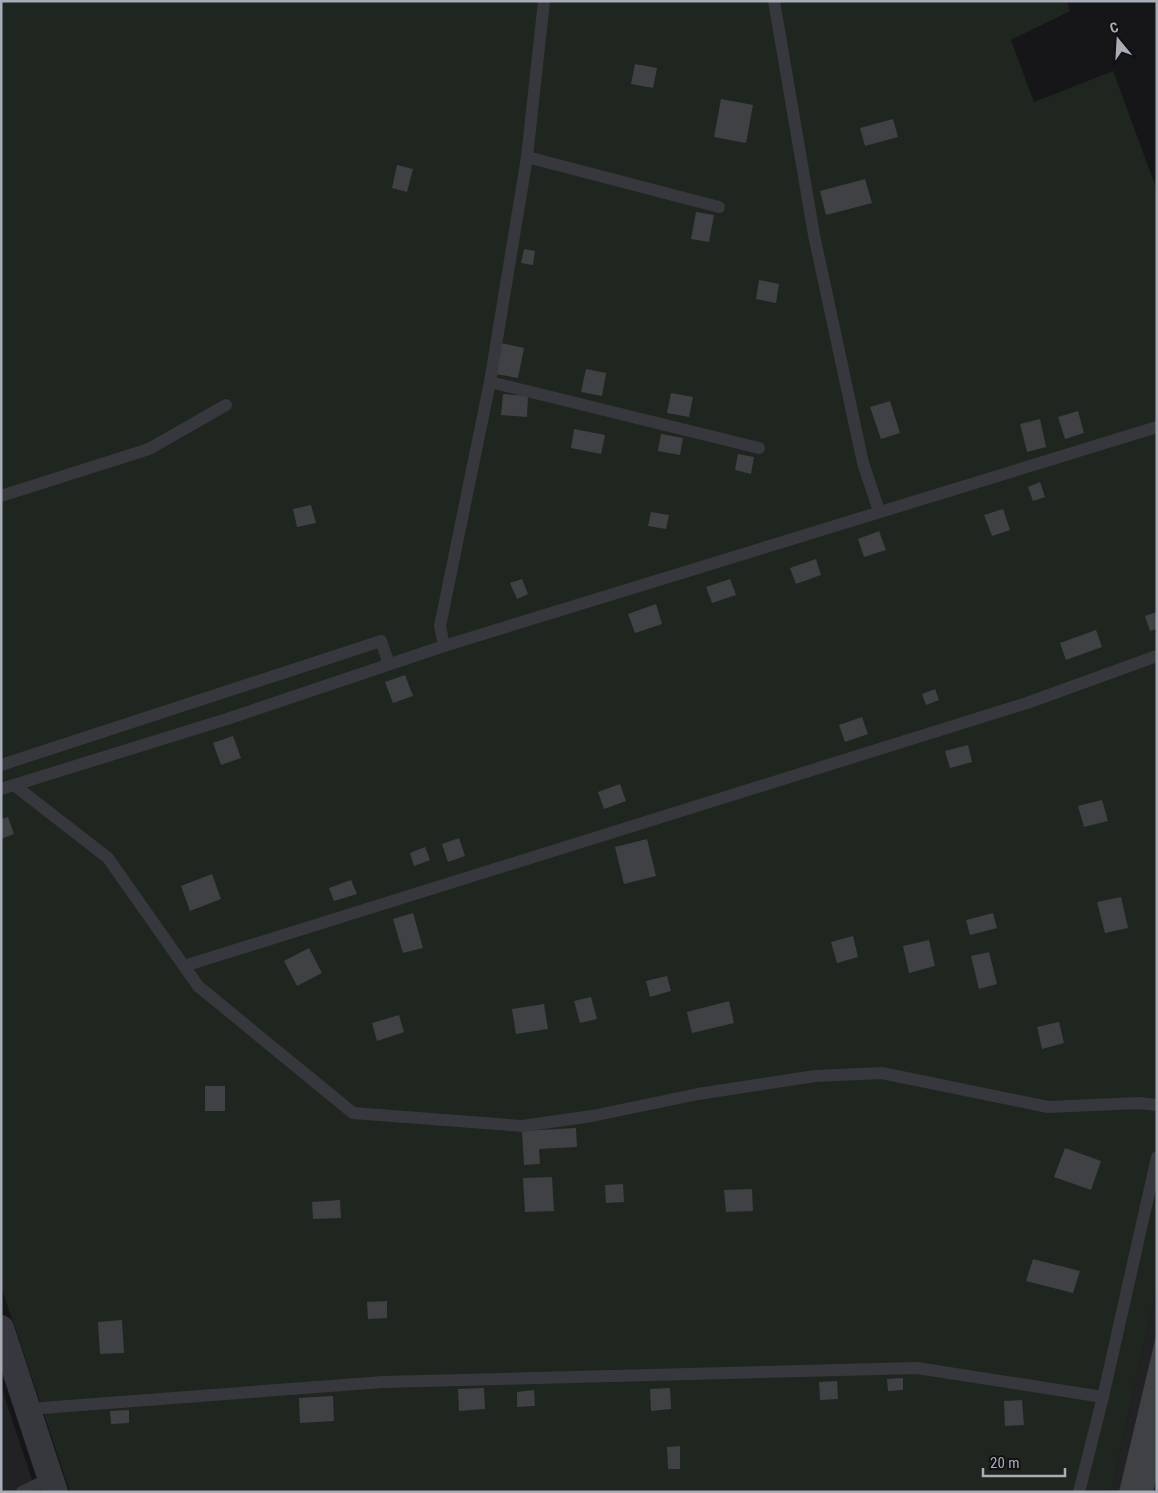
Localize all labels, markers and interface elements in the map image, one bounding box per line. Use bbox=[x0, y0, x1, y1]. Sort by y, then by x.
north arrow bbox=[1093, 15, 1143, 65]
text: С bbox=[1108, 19, 1120, 36]
scale bar bbox=[983, 1446, 1066, 1478]
text: 20 m bbox=[990, 1454, 1020, 1472]

